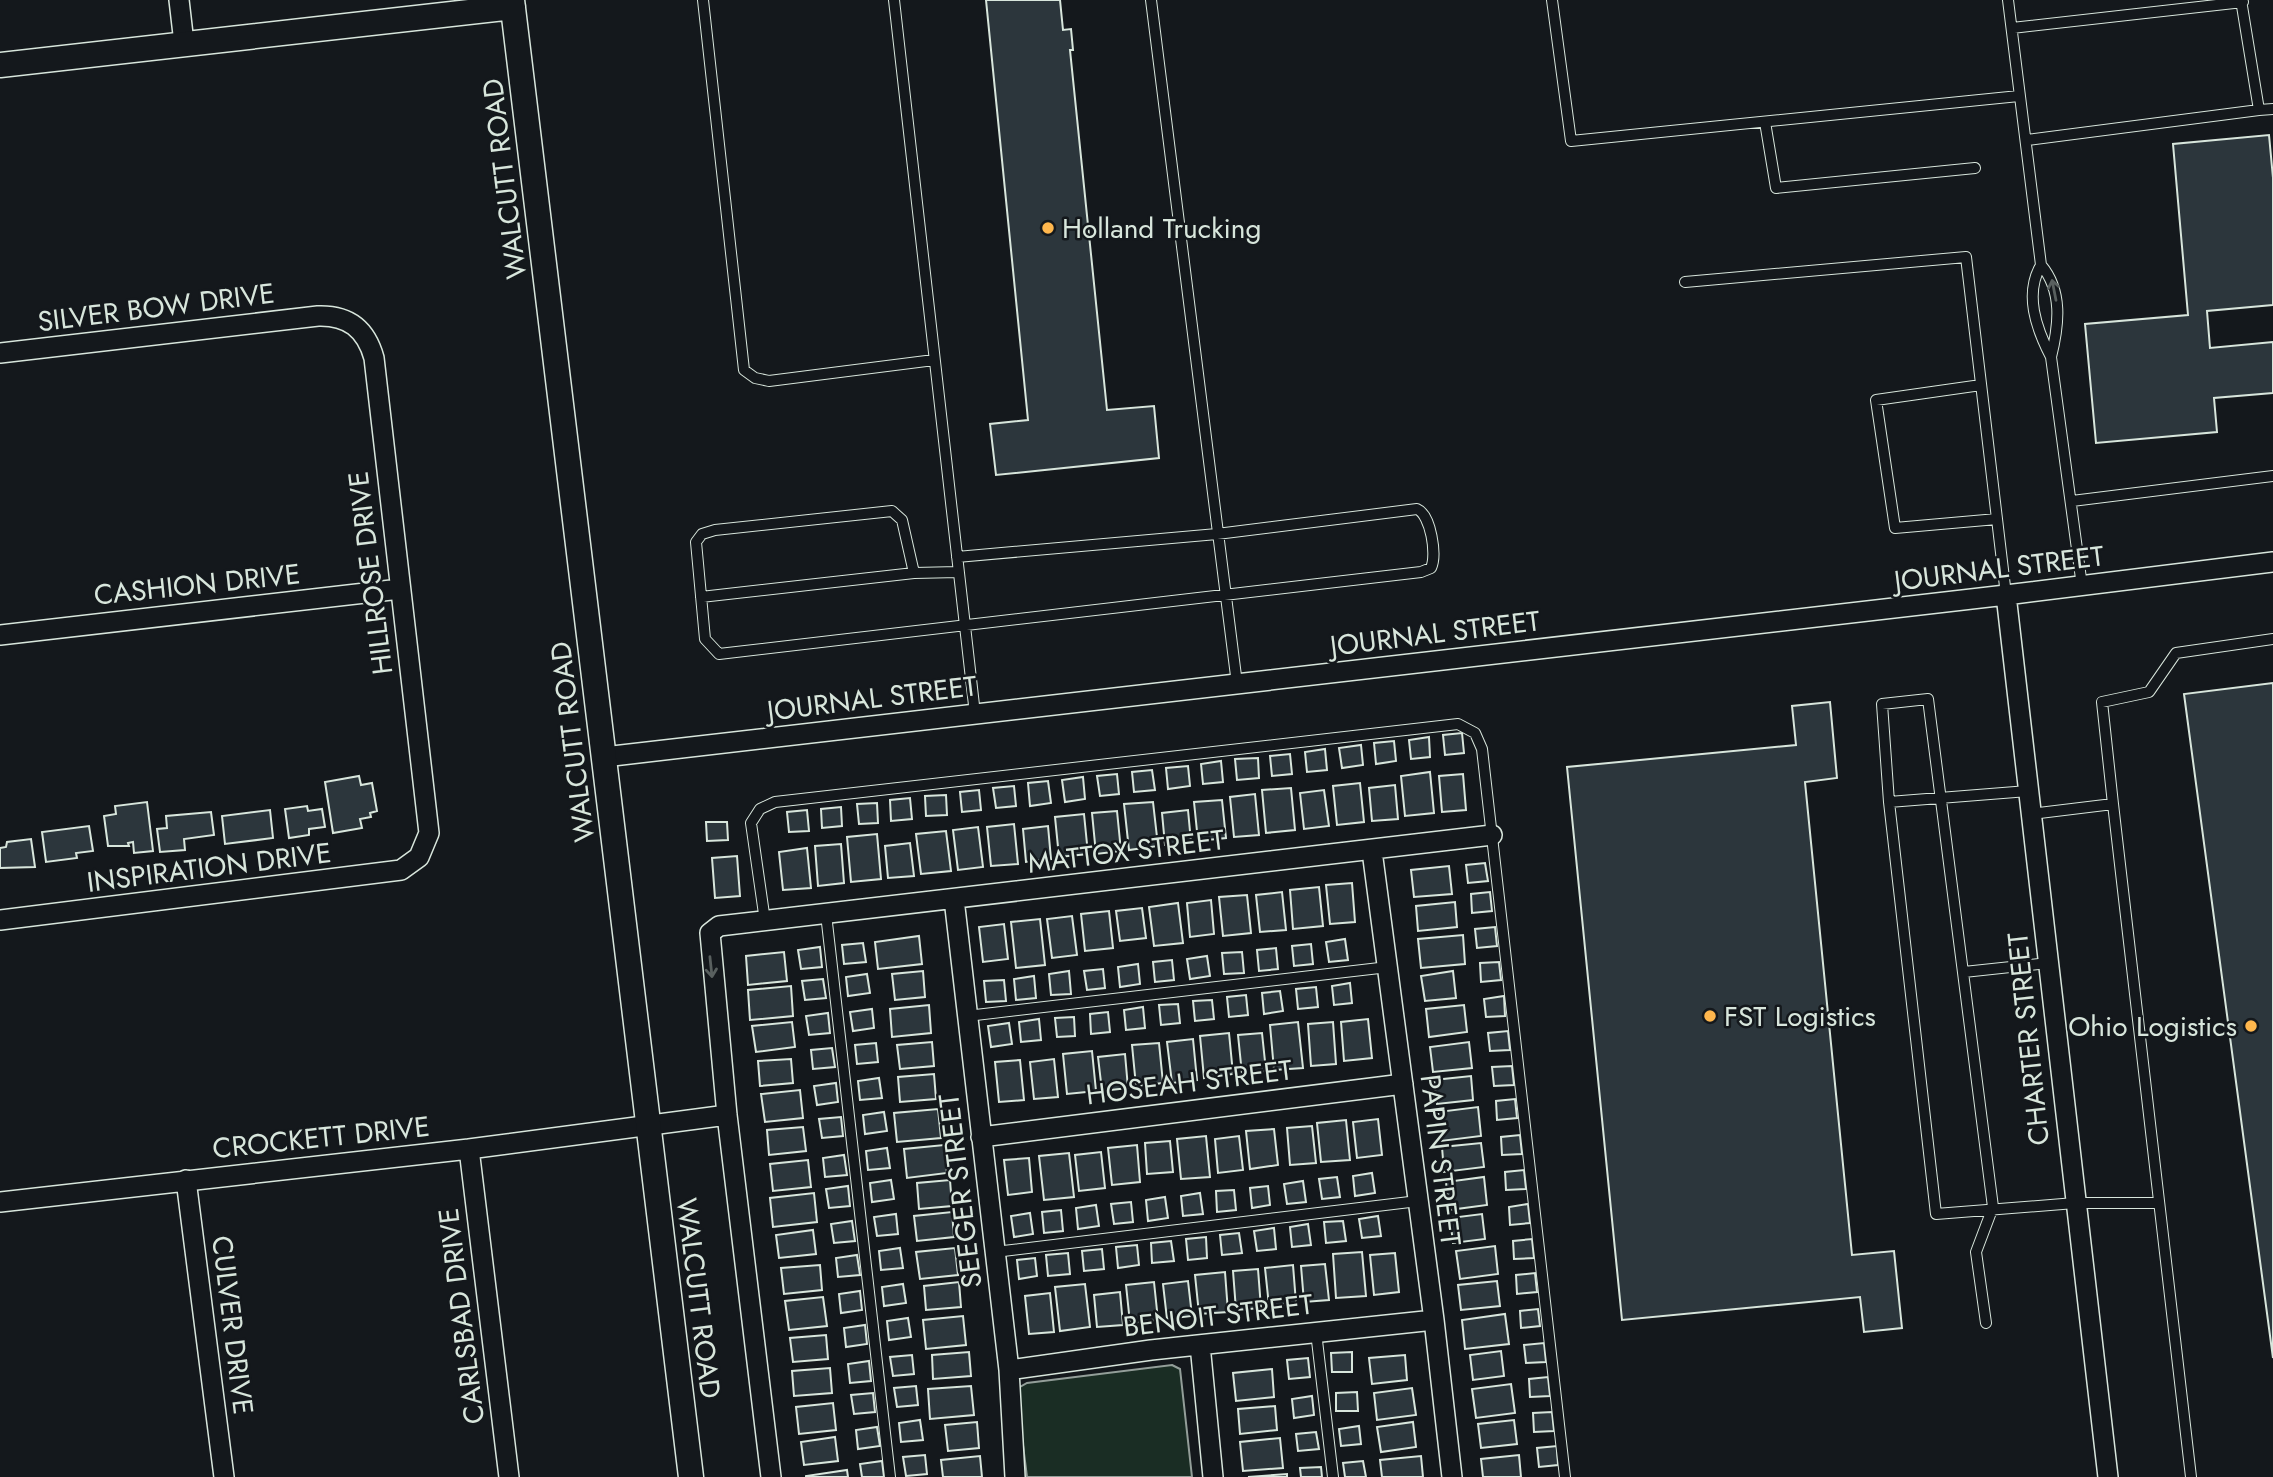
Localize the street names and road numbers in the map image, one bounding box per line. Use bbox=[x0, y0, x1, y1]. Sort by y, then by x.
street label: WALCUTT ROAD bbox=[472, 76, 537, 282]
street label: SILVER BOW DRIVE bbox=[35, 273, 277, 342]
street label: HILLROSE DRIVE bbox=[338, 469, 403, 677]
street label: JOURNAL STREET bbox=[1888, 535, 2106, 602]
street label: CASHION DRIVE bbox=[92, 553, 302, 616]
street label: JOURNAL STREET bbox=[1324, 600, 1542, 667]
street label: WALCUTT ROAD bbox=[540, 639, 605, 845]
street label: JOURNAL STREET bbox=[761, 665, 979, 732]
street label: MATTOX STREET bbox=[1025, 819, 1227, 884]
street label: INSPIRATION DRIVE bbox=[85, 832, 334, 903]
street label: CHARTER STREET bbox=[1997, 931, 2060, 1147]
street label: HOSEAH STREET bbox=[1084, 1049, 1295, 1115]
street label: PAPIN STREET bbox=[1410, 1072, 1471, 1248]
street label: SEEGER STREET bbox=[928, 1092, 993, 1290]
street label: CROCKETT DRIVE bbox=[210, 1106, 432, 1169]
street label: WALCUTT ROAD bbox=[666, 1195, 731, 1401]
street label: CARLSBAD DRIVE bbox=[428, 1206, 495, 1426]
street label: CULVER DRIVE bbox=[201, 1233, 264, 1417]
street label: BENOIT STREET bbox=[1121, 1284, 1315, 1347]

